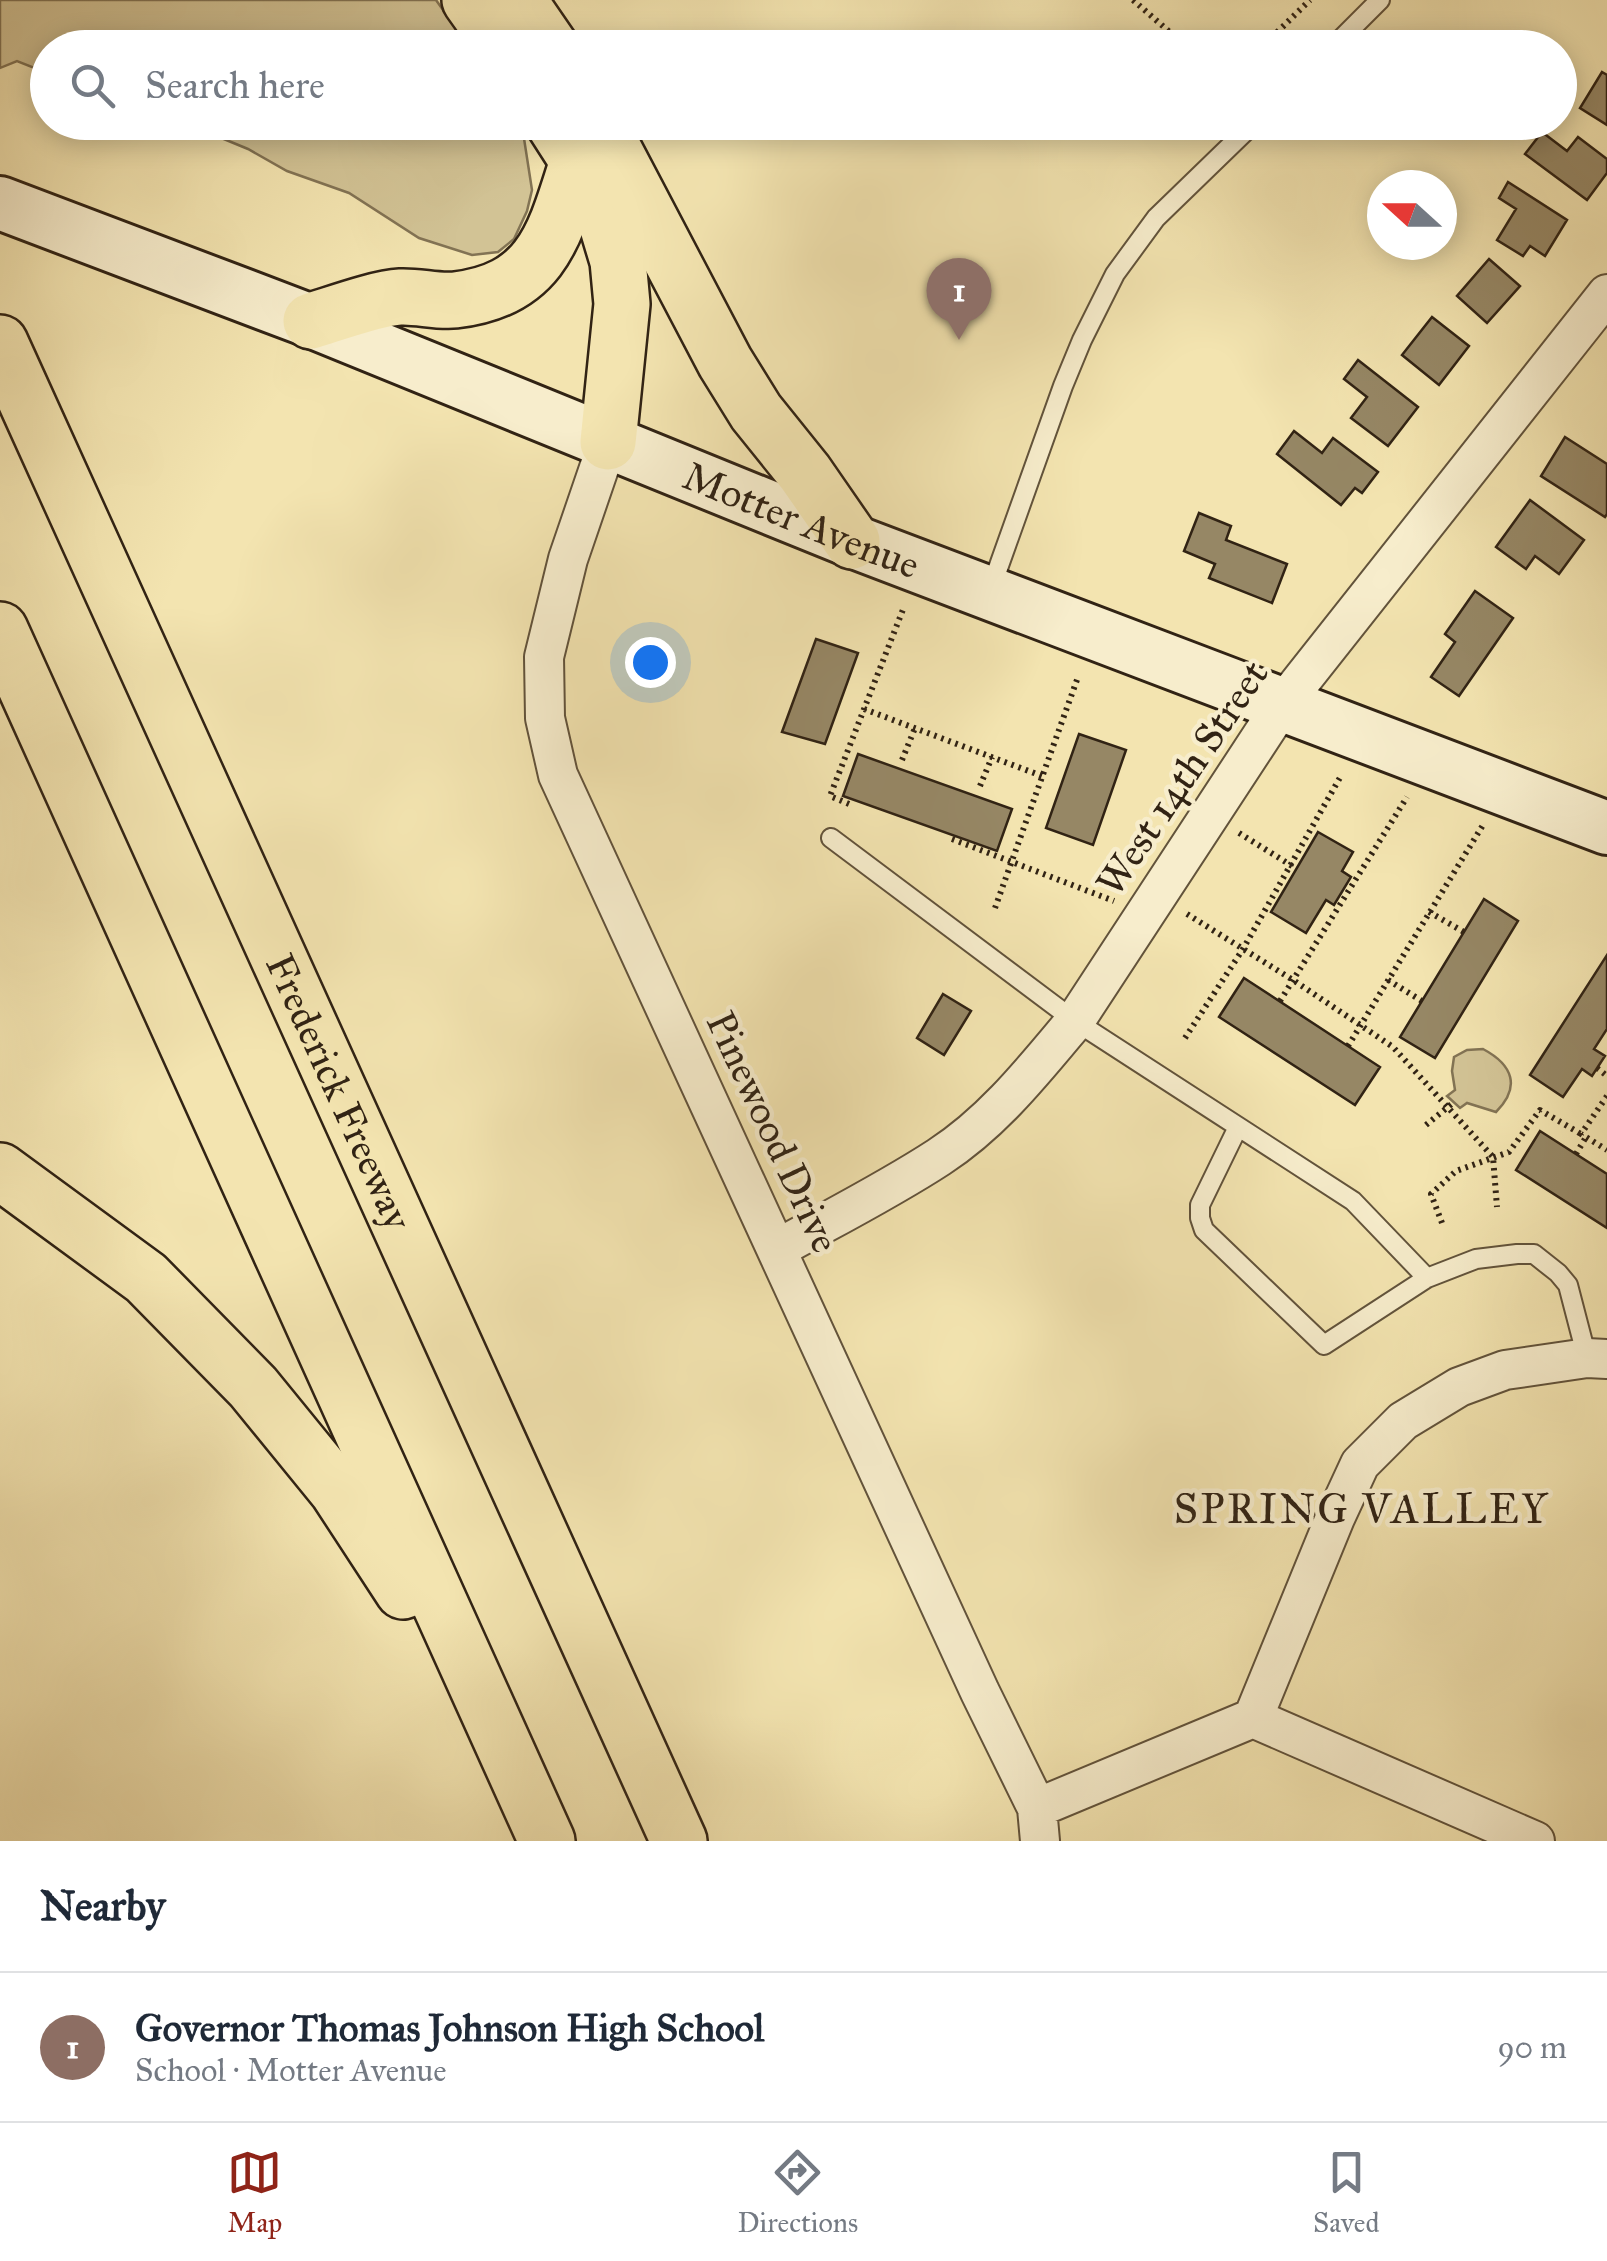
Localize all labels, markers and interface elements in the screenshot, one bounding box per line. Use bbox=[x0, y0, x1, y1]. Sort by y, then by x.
search box bbox=[30, 30, 1577, 140]
icon: search bbox=[65, 58, 120, 113]
text: Search here bbox=[145, 62, 325, 108]
north arrow bbox=[1367, 170, 1457, 260]
pin: 1 bbox=[926, 258, 992, 340]
street label: Motter Avenue bbox=[676, 451, 926, 589]
your location bbox=[625, 637, 676, 688]
street label: West 14th Street bbox=[1085, 651, 1279, 905]
street label: Frederick Freeway bbox=[256, 946, 424, 1239]
street label: Pinewood Drive bbox=[696, 1004, 850, 1260]
district label: SPRING VALLEY bbox=[1174, 1483, 1550, 1535]
text: Nearby bbox=[40, 1880, 165, 1932]
text: Governor Thomas Johnson High School bbox=[135, 2005, 764, 2051]
text: 1 bbox=[66, 2028, 79, 2067]
text: 90 m bbox=[1497, 2028, 1567, 2067]
text: School · Motter Avenue bbox=[135, 2051, 447, 2090]
tab: Map bbox=[227, 2145, 282, 2240]
tab: Directions bbox=[737, 2145, 858, 2240]
tab: Saved bbox=[1313, 2145, 1380, 2240]

